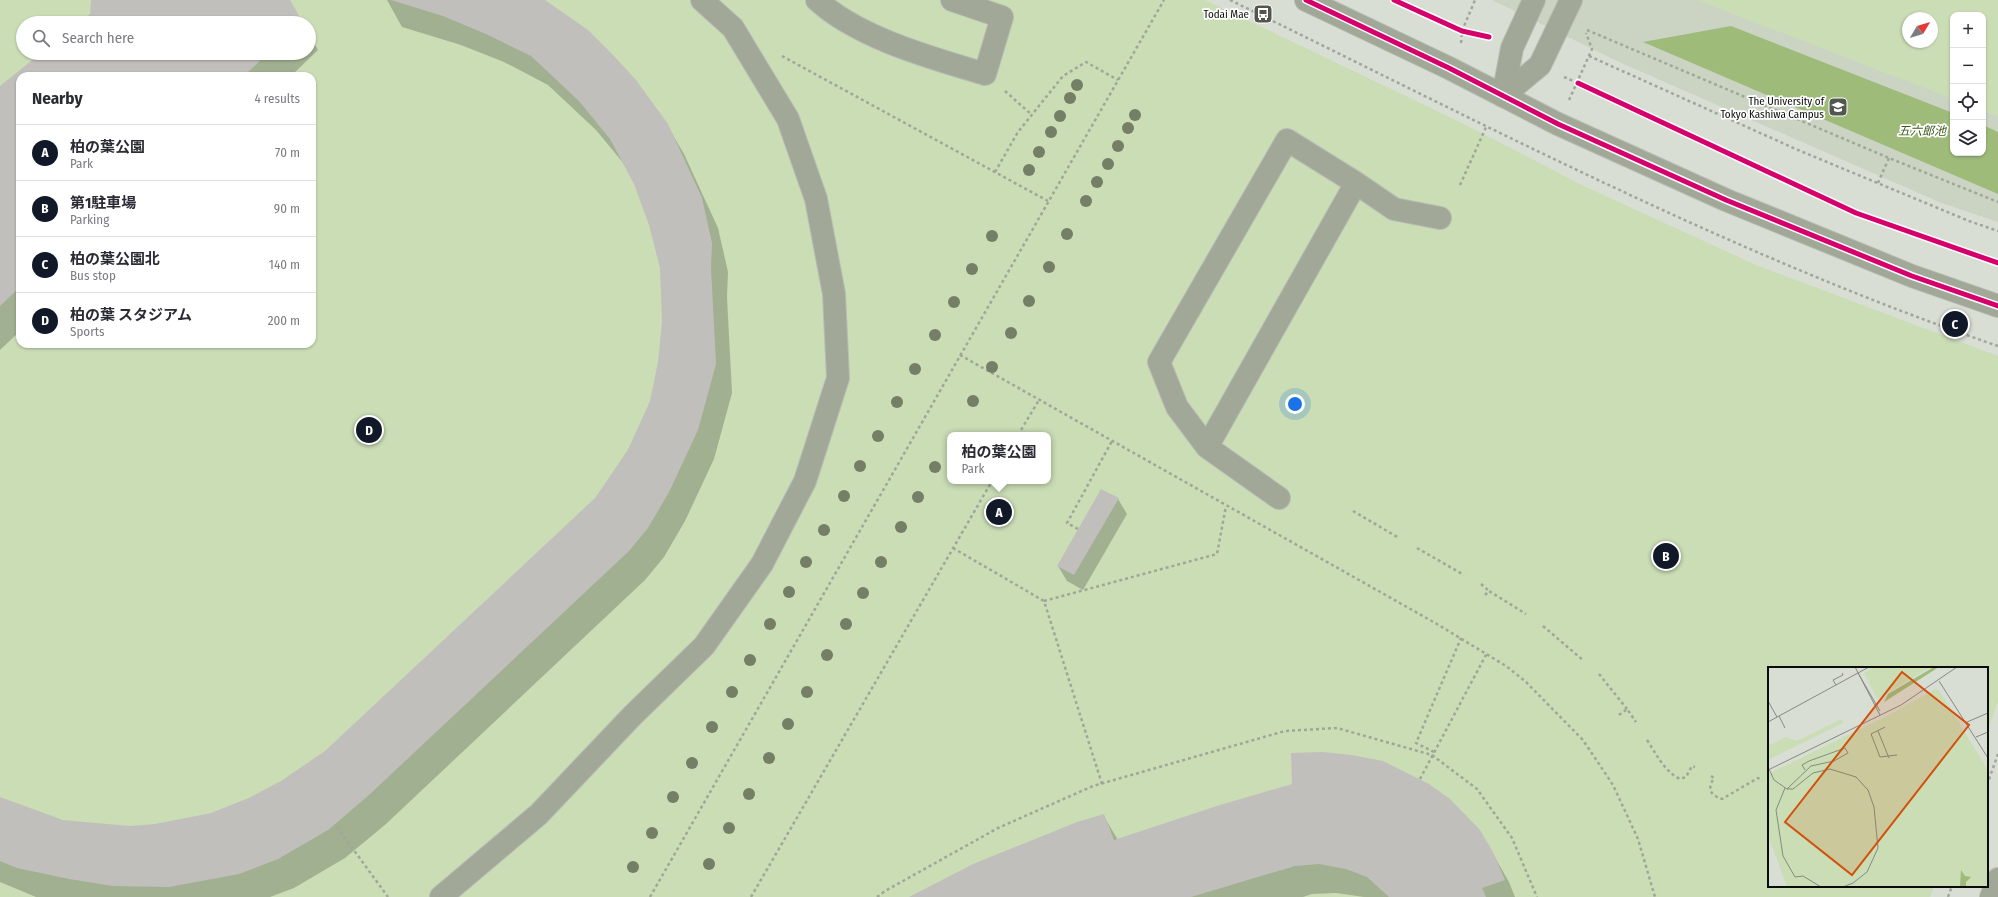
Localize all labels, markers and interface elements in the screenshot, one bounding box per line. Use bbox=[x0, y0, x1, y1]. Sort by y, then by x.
bus stop icon: Todai Mae bbox=[1252, 3, 1274, 25]
place label: Todai Mae bbox=[1203, 8, 1249, 21]
north arrow bbox=[1902, 12, 1938, 48]
map controls bbox=[1950, 12, 1986, 156]
button: + bbox=[1950, 12, 1986, 48]
search box bbox=[16, 16, 316, 60]
icon: search bbox=[30, 27, 52, 49]
text: Search here bbox=[62, 29, 134, 47]
button: − bbox=[1950, 48, 1986, 84]
button: locate bbox=[1950, 84, 1986, 120]
text: Nearby bbox=[32, 88, 83, 109]
text: 4 results bbox=[254, 91, 300, 106]
place label: The University of Tokyo Kashiwa Campus bbox=[1720, 95, 1825, 121]
school or university icon: The University of Tokyo Kashiwa Campus bbox=[1827, 96, 1849, 118]
button: layers bbox=[1950, 120, 1986, 156]
water label: 五六郎池 bbox=[1898, 124, 1947, 138]
text: 柏の葉公園 bbox=[70, 138, 145, 156]
text: A bbox=[41, 145, 49, 160]
text: 70 m bbox=[275, 145, 300, 160]
text: Park bbox=[70, 156, 93, 171]
text: 第1駐車場 bbox=[70, 194, 136, 212]
text: B bbox=[41, 201, 49, 216]
text: 90 m bbox=[274, 201, 300, 216]
text: Parking bbox=[70, 212, 109, 227]
text: 柏の葉公園北 bbox=[70, 250, 160, 268]
text: C bbox=[42, 257, 48, 272]
text: 140 m bbox=[269, 257, 300, 272]
text: Bus stop bbox=[70, 268, 116, 283]
text: 柏の葉 スタジアム bbox=[70, 306, 192, 324]
pin: C bbox=[1942, 309, 1968, 339]
text: D bbox=[41, 313, 49, 328]
text: 200 m bbox=[268, 313, 300, 328]
text: Sports bbox=[70, 324, 105, 339]
your location bbox=[1285, 394, 1305, 414]
pin: D bbox=[356, 415, 382, 445]
popup bbox=[947, 432, 1051, 484]
text: 柏の葉公園 bbox=[961, 443, 1037, 461]
text: Park bbox=[961, 461, 985, 476]
pin: A bbox=[986, 497, 1012, 527]
pin: B bbox=[1653, 541, 1679, 571]
inset map bbox=[1768, 667, 1988, 887]

